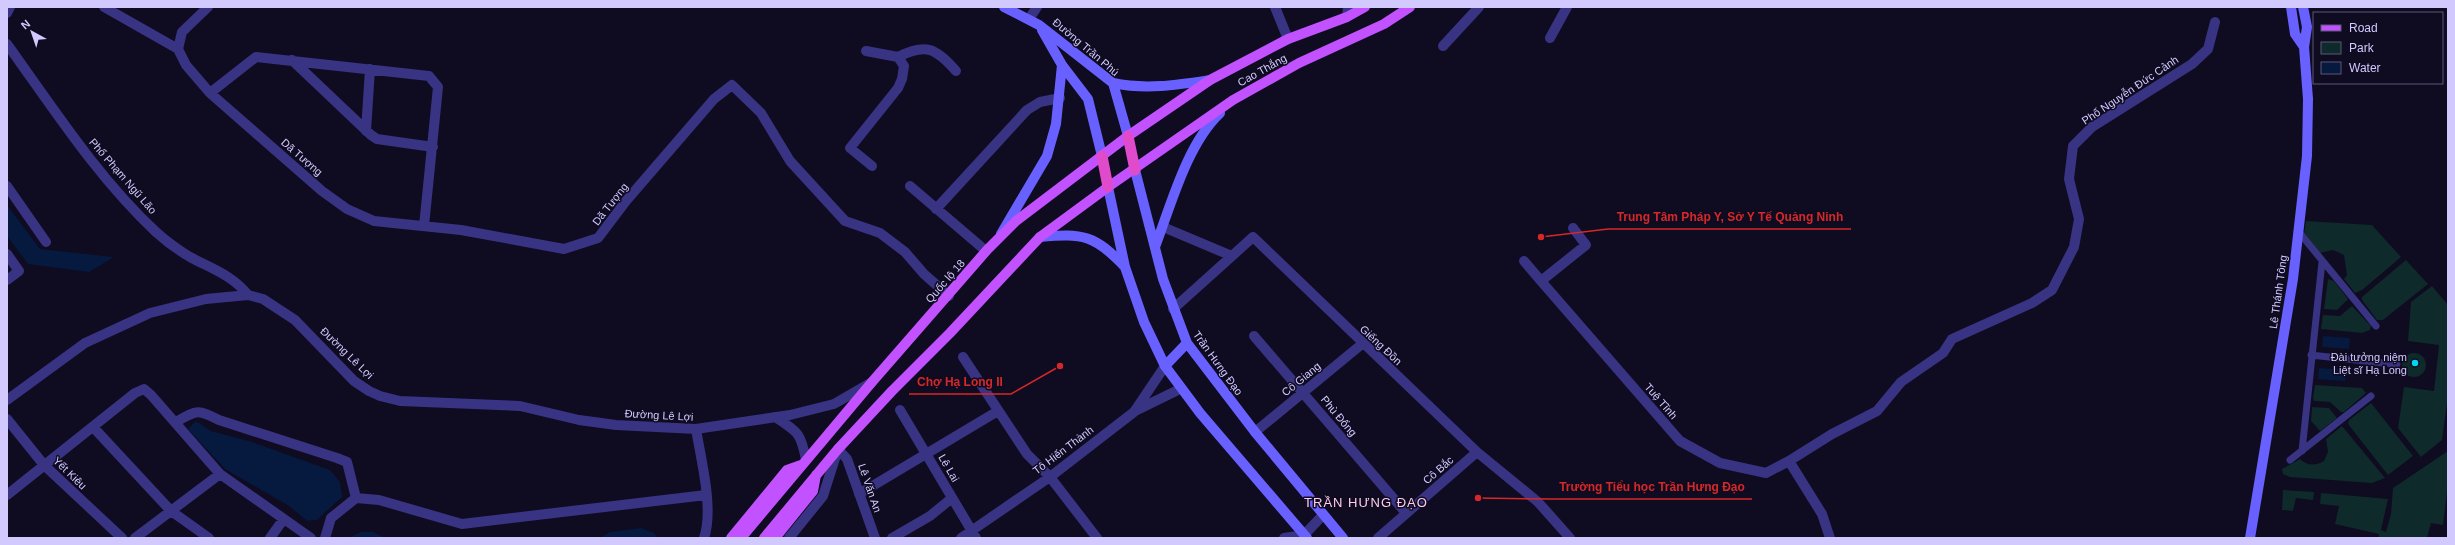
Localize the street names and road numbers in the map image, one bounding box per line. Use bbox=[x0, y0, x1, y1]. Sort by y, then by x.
street label: Đường Trần Phú bbox=[1051, 16, 1121, 78]
street label: Cao Thắng bbox=[1235, 52, 1289, 88]
street label: Phố Nguyễn Đức Cảnh bbox=[2079, 53, 2181, 127]
street label: Phố Phạm Ngũ Lão bbox=[87, 136, 159, 216]
street label: Dã Tượng bbox=[279, 136, 325, 178]
street label: Dã Tượng bbox=[590, 180, 630, 228]
street label: Lê Thánh Tông bbox=[2267, 254, 2289, 330]
street label: Quốc lộ 18 bbox=[923, 257, 967, 305]
street label: Giếng Đồn bbox=[1358, 323, 1404, 367]
street label: Đường Lê Lợi bbox=[318, 325, 376, 381]
street label: Trần Hưng Đạo bbox=[1191, 329, 1245, 397]
street label: Cô Giang bbox=[1279, 360, 1323, 398]
street label: Tuệ Tĩnh bbox=[1642, 381, 1680, 421]
street label: Phù Đổng bbox=[1319, 393, 1359, 439]
street label: Đường Lê Lợi bbox=[624, 407, 694, 423]
street label: Tô Hiến Thành bbox=[1030, 423, 1096, 477]
street label: Lê Lai bbox=[936, 452, 962, 484]
street label: Cô Bắc bbox=[1420, 453, 1456, 486]
street label: Yết Kiêu bbox=[51, 454, 89, 492]
street label: Lê Văn An bbox=[856, 462, 884, 514]

